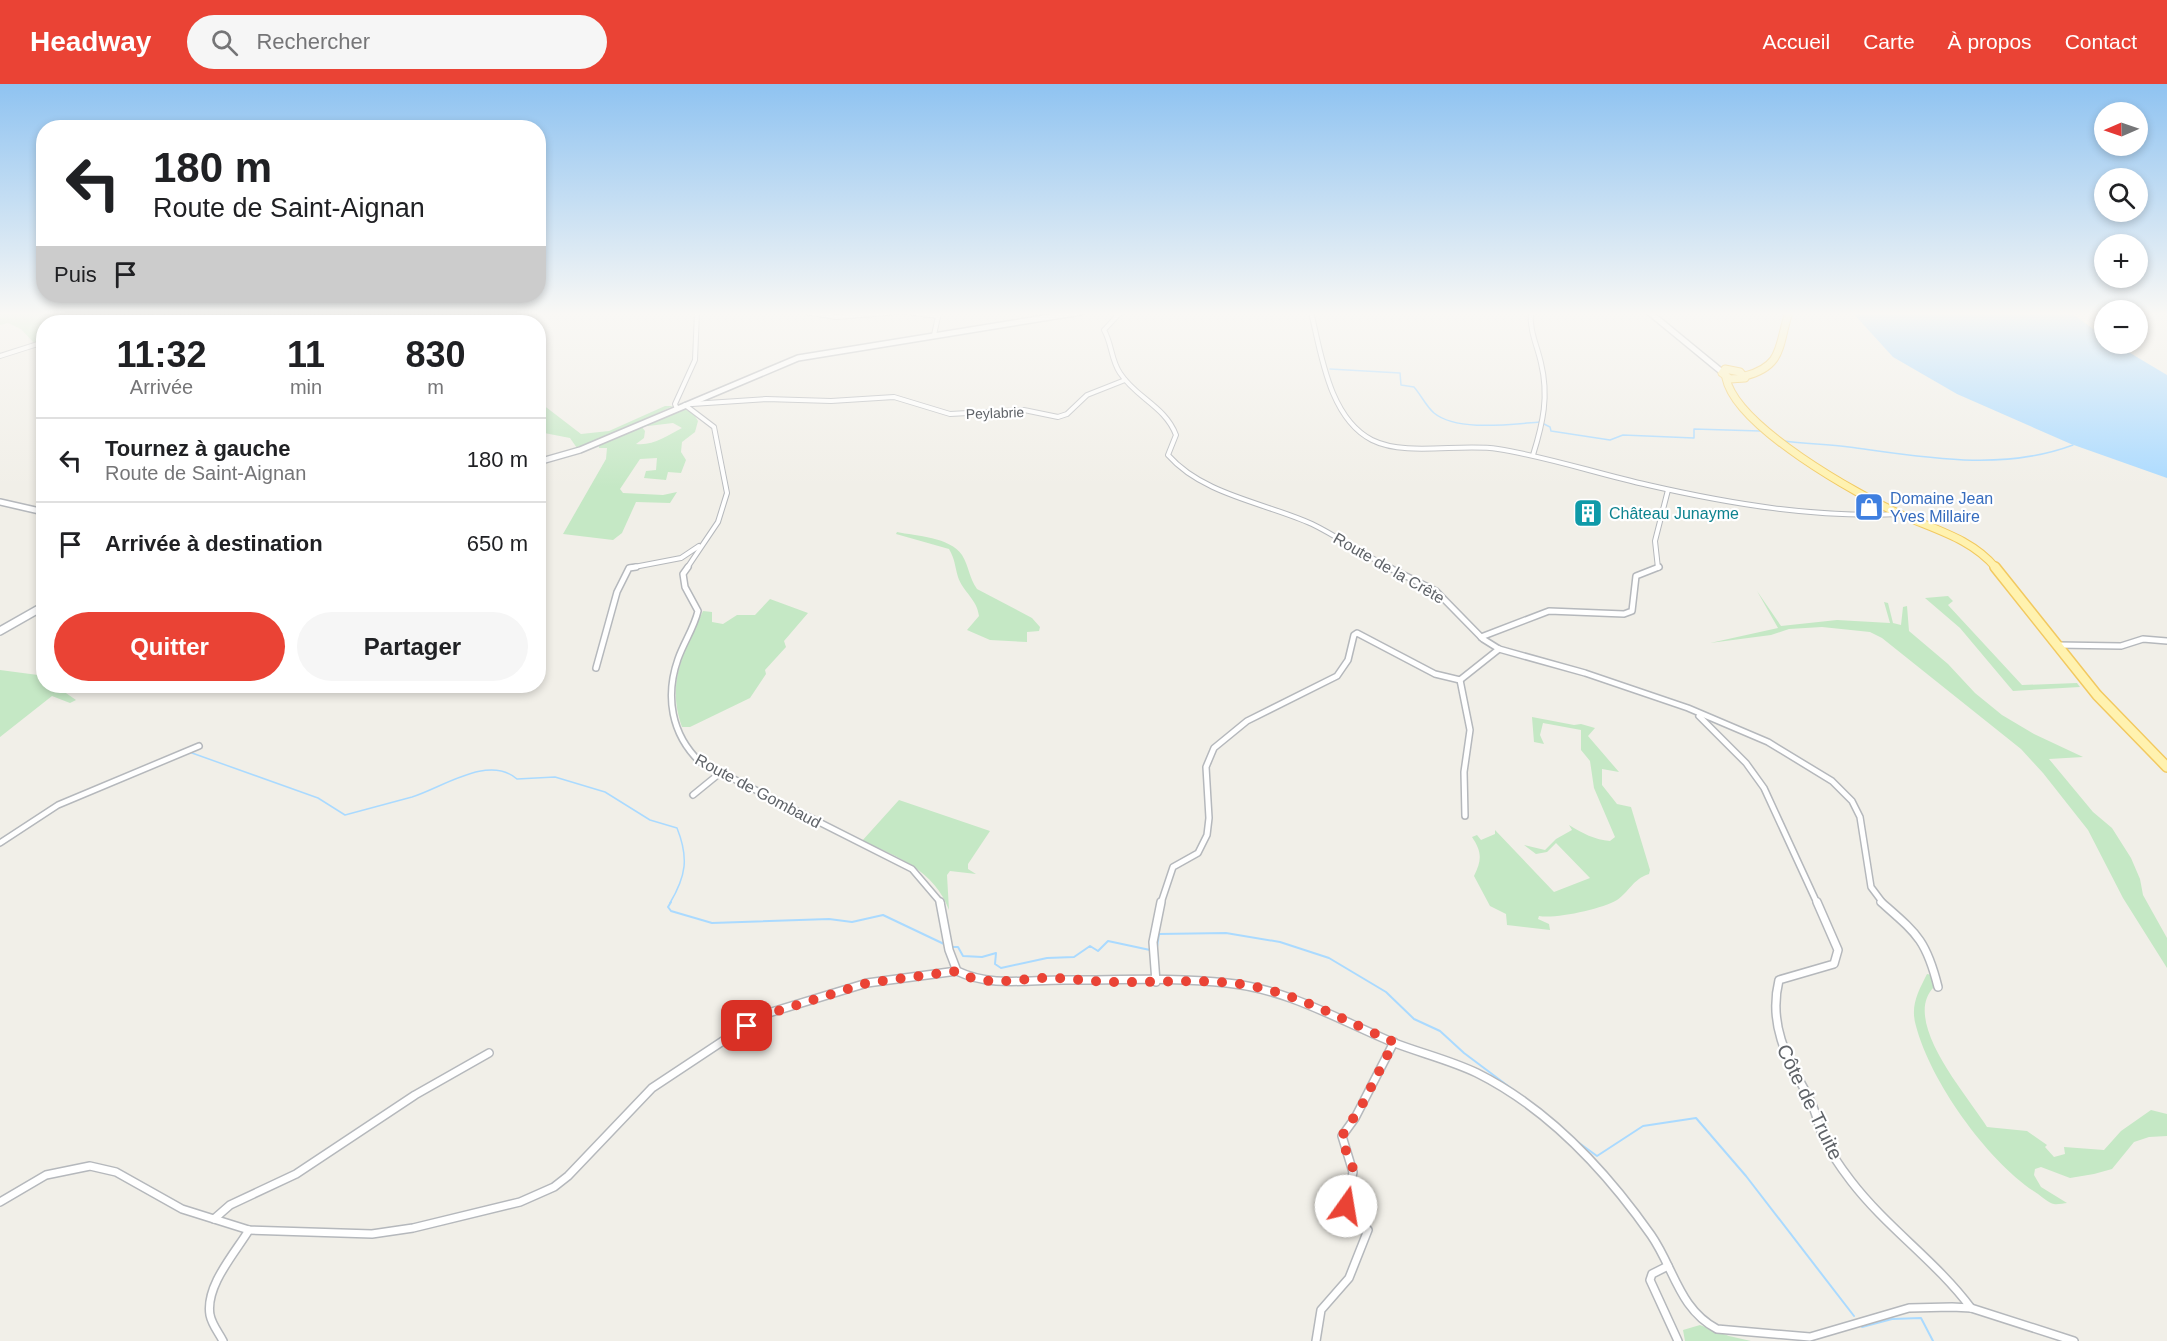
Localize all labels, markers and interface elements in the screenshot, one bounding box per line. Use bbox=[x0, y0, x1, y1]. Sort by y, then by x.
search box bbox=[187, 15, 607, 69]
text: Headway bbox=[30, 26, 151, 57]
icon: search bbox=[208, 26, 241, 59]
text: Rechercher bbox=[256, 29, 370, 54]
text: Accueil bbox=[1763, 30, 1830, 53]
text: Carte bbox=[1863, 30, 1915, 53]
text: À propos bbox=[1948, 30, 2032, 53]
text: Contact bbox=[2065, 30, 2137, 53]
north arrow bbox=[2094, 102, 2148, 156]
map controls bbox=[2094, 102, 2148, 354]
icon: left bbox=[54, 144, 132, 222]
text: 180 m bbox=[153, 144, 272, 191]
button: search bbox=[2094, 168, 2148, 222]
text: Route de Saint-Aignan bbox=[153, 193, 425, 223]
button: + bbox=[2094, 234, 2148, 288]
icon: arrive bbox=[109, 258, 142, 291]
text: Puis bbox=[54, 262, 97, 287]
button: − bbox=[2094, 300, 2148, 354]
text: 11:32 bbox=[116, 334, 207, 375]
text: 11 bbox=[287, 334, 325, 375]
text: 830 bbox=[405, 334, 466, 375]
text: Arrivée bbox=[130, 376, 193, 398]
text: min bbox=[290, 376, 322, 398]
text: m bbox=[427, 376, 444, 398]
street label: Peylabrie bbox=[966, 404, 1025, 422]
text: Tournez à gauche bbox=[105, 436, 290, 461]
icon: left bbox=[54, 444, 87, 477]
text: 180 m bbox=[467, 447, 528, 472]
text: Route de Saint-Aignan bbox=[105, 462, 306, 484]
place label: Domaine Jean Yves Millaire bbox=[1890, 490, 1993, 525]
shop icon: Domaine Jean Yves Millaire bbox=[1853, 491, 1885, 523]
building icon: Château Junayme bbox=[1572, 497, 1604, 529]
place label: Château Junayme bbox=[1609, 505, 1739, 522]
icon: arrive bbox=[54, 528, 87, 561]
street label: Route de la Crête bbox=[1330, 529, 1448, 607]
text: Arrivée à destination bbox=[105, 531, 323, 556]
text: 650 m bbox=[467, 531, 528, 556]
button: Quitter bbox=[54, 612, 285, 681]
button: Partager bbox=[297, 612, 528, 681]
street label: Route de Gombaud bbox=[692, 751, 824, 831]
pin bbox=[721, 1000, 772, 1051]
icon: arrive bbox=[730, 1009, 763, 1042]
street label: Côte de Truite bbox=[1773, 1041, 1847, 1163]
position arrow bbox=[1314, 1174, 1378, 1238]

